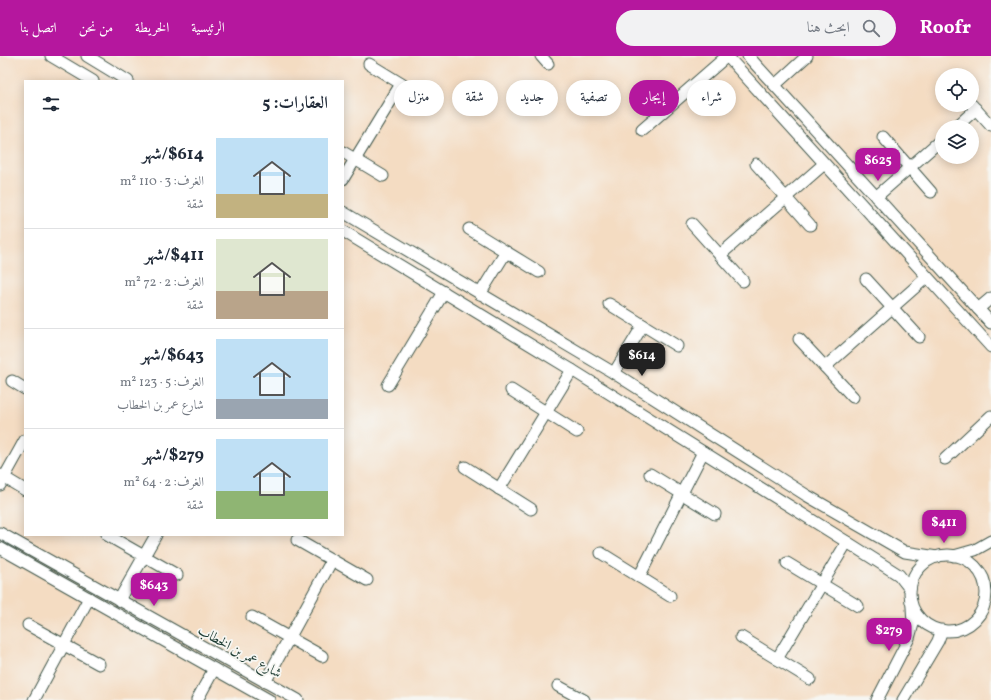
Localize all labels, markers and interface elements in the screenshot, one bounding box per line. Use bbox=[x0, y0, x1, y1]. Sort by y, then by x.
search box bbox=[616, 10, 896, 46]
text: Roofr bbox=[920, 15, 971, 41]
icon: search bbox=[860, 17, 882, 39]
text: ابحث هنا bbox=[807, 18, 850, 39]
text: اتصل بنا bbox=[20, 19, 57, 38]
text: من نحن bbox=[79, 19, 113, 38]
text: الخريطة bbox=[135, 19, 169, 38]
text: الرئيسية bbox=[191, 19, 225, 38]
map controls bbox=[935, 68, 979, 164]
button: locate bbox=[935, 68, 979, 112]
chip: منزل bbox=[394, 80, 444, 116]
chip: شقة bbox=[452, 80, 498, 116]
chip: جديد bbox=[506, 80, 558, 116]
chip: تصفية bbox=[566, 80, 621, 116]
chip: إيجار bbox=[629, 80, 679, 116]
chip: شراء bbox=[687, 80, 736, 116]
text: العقارات: 5 bbox=[262, 92, 328, 115]
icon: filters bbox=[40, 93, 62, 115]
button: layers bbox=[935, 120, 979, 164]
text: $614/شهر bbox=[142, 143, 204, 166]
pin: $625 bbox=[854, 148, 902, 182]
text: $625 bbox=[864, 152, 892, 170]
icon: home bbox=[248, 154, 296, 202]
text: الغرف: 3 · 110 m² bbox=[120, 173, 204, 191]
text: شقة bbox=[187, 196, 204, 214]
text: $411/شهر bbox=[145, 244, 204, 267]
icon: home bbox=[248, 255, 296, 303]
text: الغرف: 2 · 72 m² bbox=[125, 274, 204, 292]
text: شقة bbox=[187, 297, 204, 315]
pin: $614 bbox=[618, 343, 666, 377]
text: $643/شهر bbox=[141, 344, 204, 367]
text: $614 bbox=[628, 347, 656, 365]
icon: home bbox=[248, 355, 296, 403]
text: الغرف: 5 · 123 m² bbox=[120, 374, 204, 392]
text: شارع عمر بن الخطاب bbox=[117, 397, 204, 415]
text: $279/شهر bbox=[143, 444, 204, 467]
icon: home bbox=[248, 455, 296, 503]
text: الغرف: 2 · 64 m² bbox=[124, 474, 204, 492]
text: شقة bbox=[187, 497, 204, 515]
pin: $411 bbox=[920, 510, 968, 544]
text: $411 bbox=[931, 514, 957, 532]
pin: $643 bbox=[130, 573, 178, 607]
text: $643 bbox=[140, 577, 168, 595]
pin: $279 bbox=[865, 618, 913, 652]
street label: شارع عمر بن الخطاب bbox=[193, 621, 285, 684]
text: $279 bbox=[876, 622, 902, 640]

